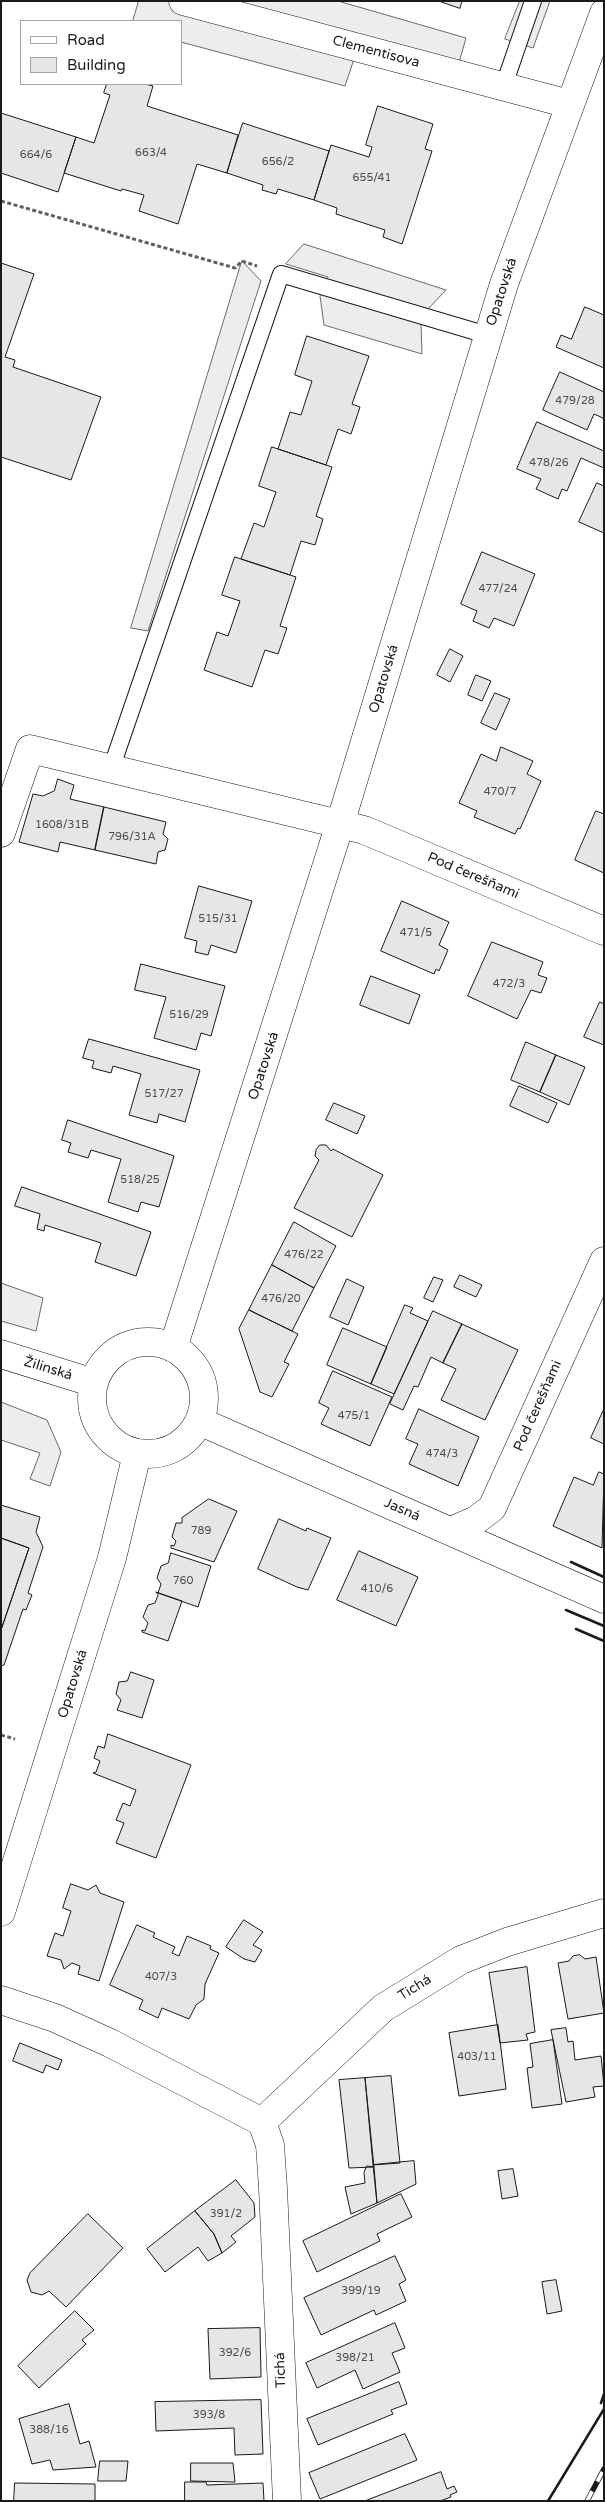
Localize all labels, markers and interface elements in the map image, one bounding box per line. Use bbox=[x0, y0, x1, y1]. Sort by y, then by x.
legend bbox=[20, 20, 182, 85]
text: Road bbox=[67, 31, 105, 49]
street label: Clementisova bbox=[331, 32, 421, 72]
text: Building bbox=[67, 56, 126, 74]
house number: 663/4 bbox=[135, 146, 167, 160]
house number: 664/6 bbox=[20, 148, 52, 162]
house number: 656/2 bbox=[262, 155, 294, 169]
house number: 655/41 bbox=[353, 171, 391, 185]
street label: Opatovská bbox=[483, 256, 521, 328]
house number: 479/28 bbox=[555, 394, 595, 408]
house number: 478/26 bbox=[529, 456, 569, 470]
house number: 477/24 bbox=[478, 582, 518, 596]
street label: Opatovská bbox=[366, 643, 402, 715]
house number: 470/7 bbox=[484, 785, 516, 799]
house number: 1608/31B bbox=[35, 818, 89, 832]
house number: 796/31A bbox=[108, 830, 156, 844]
street label: Pod čerešňami bbox=[425, 849, 521, 903]
house number: 515/31 bbox=[198, 912, 238, 926]
house number: 471/5 bbox=[400, 926, 432, 940]
house number: 472/3 bbox=[493, 977, 525, 991]
house number: 516/29 bbox=[169, 1008, 209, 1022]
street label: Opatovská bbox=[245, 1030, 283, 1102]
house number: 517/27 bbox=[144, 1087, 184, 1101]
house number: 518/25 bbox=[120, 1173, 160, 1187]
house number: 476/22 bbox=[284, 1248, 324, 1262]
house number: 476/20 bbox=[261, 1292, 301, 1306]
street label: Žilinská bbox=[22, 1354, 74, 1384]
street label: Pod čerešňami bbox=[510, 1358, 566, 1454]
house number: 475/1 bbox=[338, 1409, 370, 1423]
house number: 474/3 bbox=[426, 1447, 458, 1461]
street label: Jasná bbox=[381, 1495, 423, 1525]
house number: 789 bbox=[191, 1524, 211, 1538]
house number: 760 bbox=[173, 1574, 193, 1588]
house number: 410/6 bbox=[361, 1582, 393, 1596]
street label: Opatovská bbox=[55, 1648, 91, 1720]
house number: 407/3 bbox=[145, 1970, 177, 1984]
street label: Tichá bbox=[395, 1971, 435, 2005]
house number: 403/11 bbox=[457, 2050, 497, 2064]
house number: 391/2 bbox=[210, 2207, 242, 2221]
house number: 399/19 bbox=[341, 2284, 381, 2298]
house number: 392/6 bbox=[219, 2346, 251, 2360]
house number: 398/21 bbox=[335, 2351, 375, 2365]
street label: Tichá bbox=[272, 2352, 290, 2388]
house number: 393/8 bbox=[193, 2408, 225, 2422]
house number: 388/16 bbox=[29, 2423, 69, 2437]

